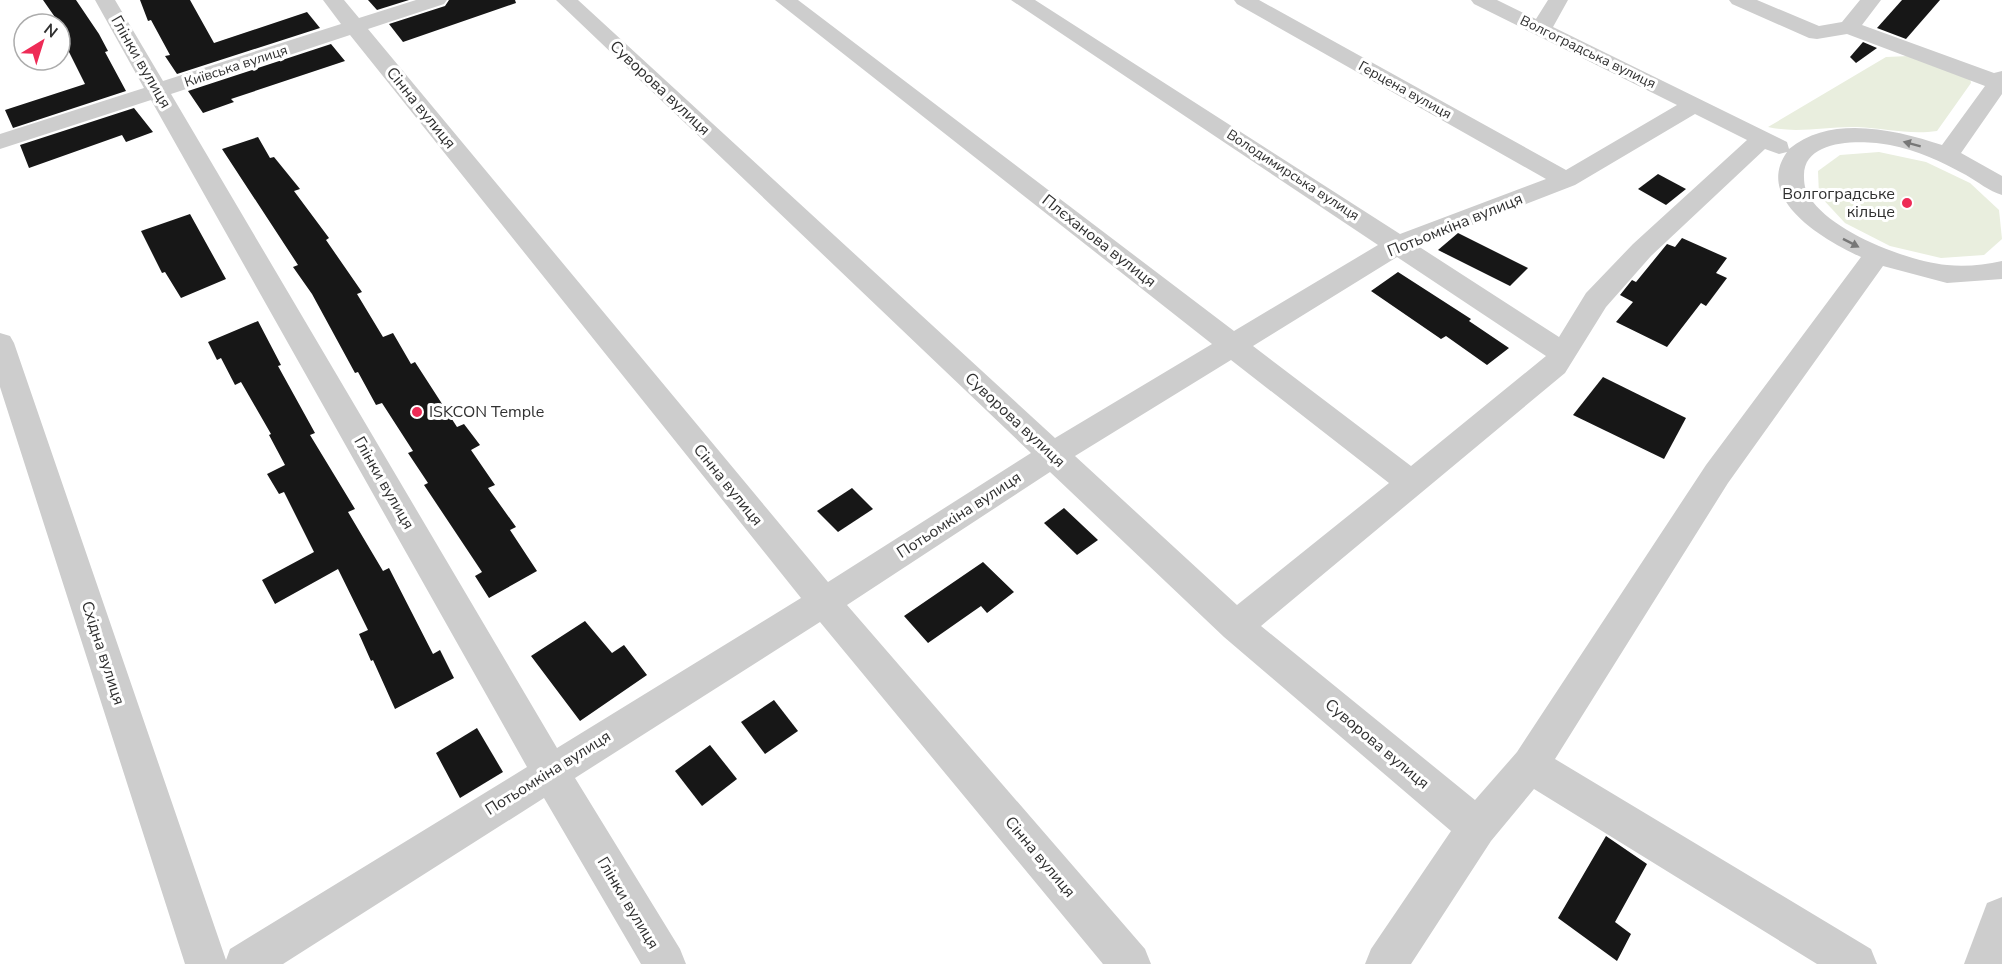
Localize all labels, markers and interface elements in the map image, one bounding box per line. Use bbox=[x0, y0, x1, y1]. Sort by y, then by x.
street label: Глінки вулиця bbox=[105, 11, 177, 113]
street label: Волгоградська вулиця bbox=[1517, 11, 1659, 93]
north arrow bbox=[12, 12, 72, 72]
text: N bbox=[39, 19, 62, 43]
street label: Суворова вулиця bbox=[605, 36, 715, 140]
street label: Київська вулиця bbox=[182, 40, 290, 92]
street label: Герцена вулиця bbox=[1355, 57, 1455, 123]
street label: Сінна вулиця bbox=[381, 62, 461, 154]
street label: Володимирська вулиця bbox=[1223, 125, 1363, 225]
one-way arrow bbox=[1903, 139, 1921, 149]
place label: Волгоградське кільце bbox=[1782, 183, 1895, 223]
street label: Потьомкіна вулиця bbox=[1384, 188, 1526, 262]
street label: Плєханова вулиця bbox=[1037, 189, 1161, 293]
marker: Волгоградське кільце bbox=[1900, 196, 1914, 210]
one-way arrow bbox=[1842, 237, 1860, 247]
street label: Суворова вулиця bbox=[960, 368, 1070, 472]
place label: ISKCON Temple bbox=[429, 401, 544, 423]
marker: ISKCON Temple bbox=[410, 405, 424, 419]
street label: Глінки вулиця bbox=[348, 432, 420, 534]
street label: Сінна вулиця bbox=[688, 439, 768, 531]
street label: Потьомкіна вулиця bbox=[893, 466, 1025, 564]
street label: Східна вулиця bbox=[76, 598, 130, 708]
street label: Суворова вулиця bbox=[1320, 694, 1434, 794]
street label: Потьомкіна вулиця bbox=[481, 725, 615, 821]
street label: Сінна вулиця bbox=[1000, 812, 1080, 902]
street label: Глінки вулиця bbox=[592, 853, 664, 953]

